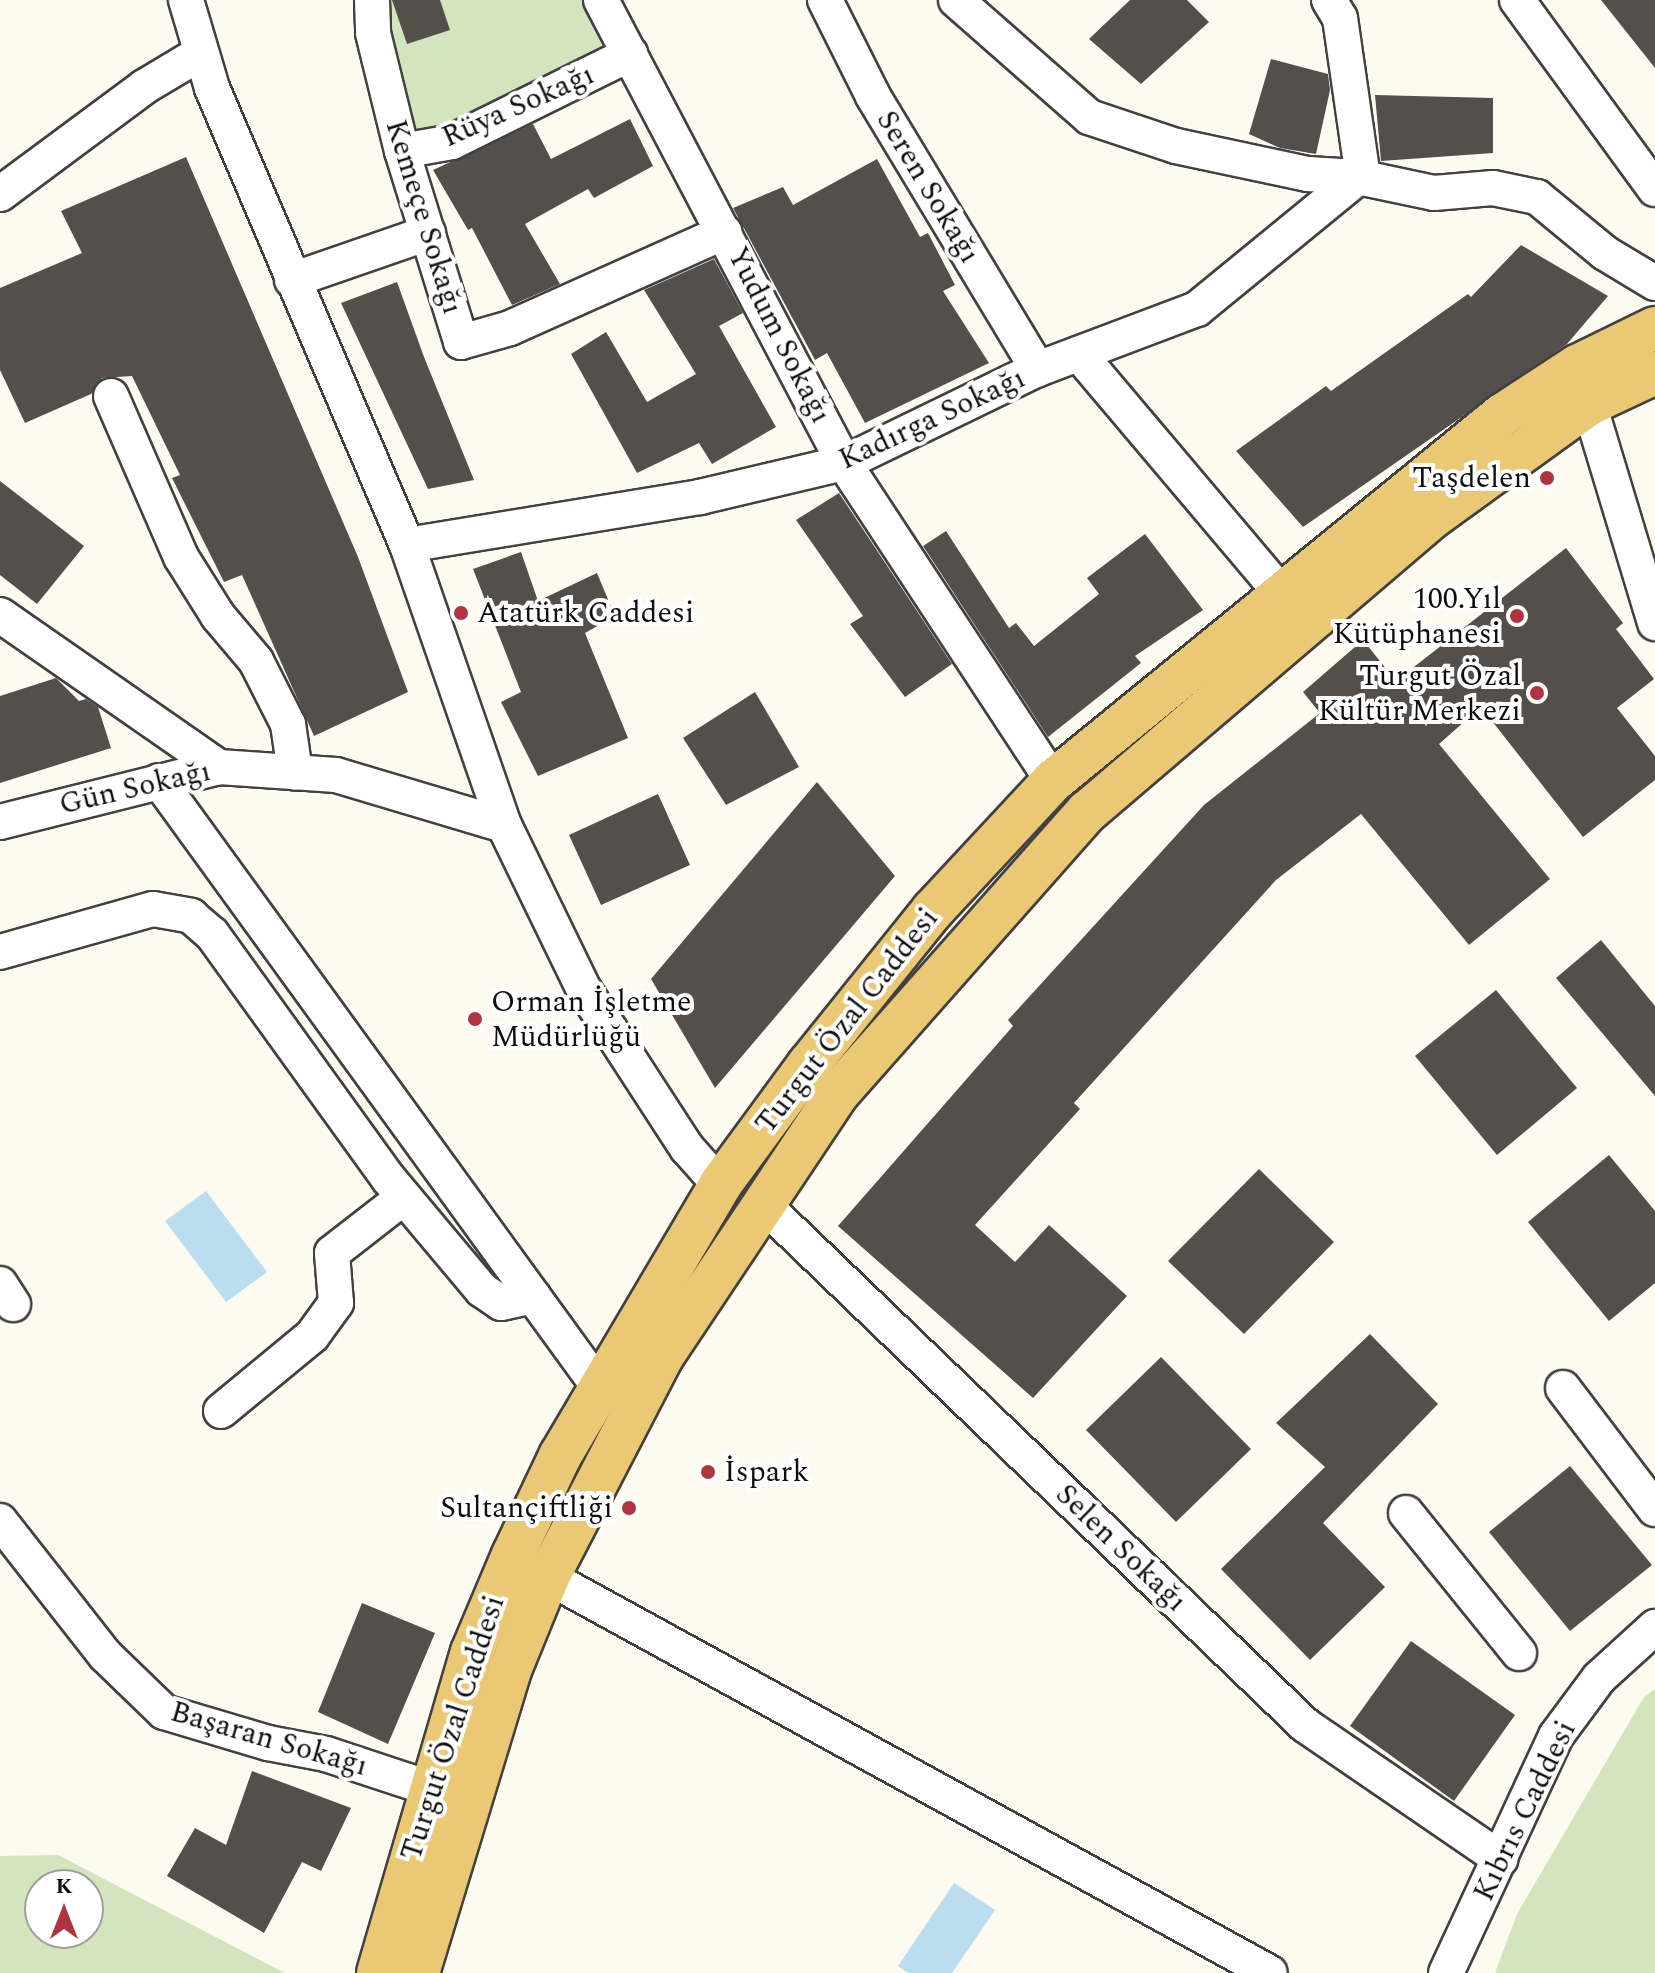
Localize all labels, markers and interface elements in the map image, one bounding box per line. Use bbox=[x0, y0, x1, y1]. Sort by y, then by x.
street label: Rüya Sokağı bbox=[436, 57, 600, 155]
street label: Seren Sokağı bbox=[868, 104, 988, 270]
street label: Kemeçe Sokağı bbox=[377, 115, 471, 319]
street label: Yudum Sokağı bbox=[719, 241, 839, 429]
street label: Kadırga Sokağı bbox=[833, 360, 1031, 478]
place label: Taşdelen bbox=[1412, 460, 1531, 496]
marker: Taşdelen bbox=[1538, 469, 1556, 487]
place label: 100.Yıl Kütüphanesi bbox=[1333, 581, 1501, 652]
place label: Atatürk Caddesi bbox=[477, 595, 694, 631]
marker: Atatürk Caddesi bbox=[452, 604, 470, 622]
marker: 100.Yıl Kütüphanesi bbox=[1508, 607, 1526, 625]
place label: Turgut Özal Kültür Merkezi bbox=[1318, 658, 1521, 728]
marker: Turgut Özal Kültür Merkezi bbox=[1528, 684, 1546, 702]
street label: Gün Sokağı bbox=[56, 753, 214, 823]
street label: Turgut Özal Caddesi bbox=[748, 901, 946, 1141]
place label: Orman İşletme Müdürlüğü bbox=[491, 984, 692, 1054]
marker: Orman İşletme Müdürlüğü bbox=[466, 1010, 484, 1028]
place label: İspark bbox=[724, 1454, 809, 1490]
marker: İspark bbox=[699, 1463, 717, 1481]
street label: Selen Sokağı bbox=[1048, 1476, 1194, 1620]
place label: Sultançiftliği bbox=[440, 1490, 613, 1526]
marker: Sultançiftliği bbox=[620, 1499, 638, 1517]
street label: Turgut Özal Caddesi bbox=[393, 1591, 513, 1865]
street label: Başaran Sokağı bbox=[166, 1694, 372, 1784]
street label: Kıbrıs Caddesi bbox=[1466, 1715, 1584, 1907]
north arrow bbox=[24, 1869, 104, 1949]
text: K bbox=[55, 1870, 73, 1903]

